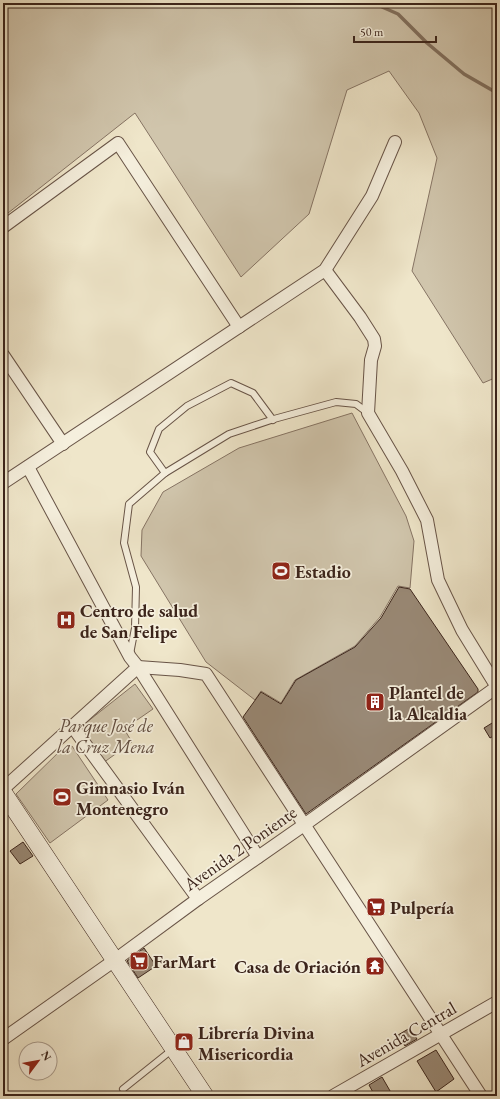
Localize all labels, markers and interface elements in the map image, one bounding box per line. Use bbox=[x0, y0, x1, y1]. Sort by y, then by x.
scale bar bbox=[354, 18, 436, 44]
text: 50 m bbox=[360, 24, 384, 40]
sports icon: Estadio bbox=[270, 560, 292, 582]
place label: Estadio bbox=[295, 560, 351, 583]
place label: Centro de salud de San Felipe bbox=[80, 599, 198, 643]
hospital icon: Centro de salud de San Felipe bbox=[55, 609, 77, 631]
place label: Plantel de la Alcaldia bbox=[389, 681, 467, 725]
building icon: Plantel de la Alcaldia bbox=[364, 691, 386, 713]
park label: Parque José de la Cruz Mena bbox=[57, 714, 155, 758]
place label: Gimnasio Iván Montenegro bbox=[76, 776, 185, 820]
sports icon: Gimnasio Iván Montenegro bbox=[51, 786, 73, 808]
street label: Avenida 2 Poniente bbox=[178, 801, 301, 896]
supermarket icon: Pulpería bbox=[365, 896, 387, 918]
place label: Pulpería bbox=[390, 896, 454, 919]
supermarket icon: FarMart bbox=[128, 950, 150, 972]
place label: FarMart bbox=[153, 950, 216, 973]
place label: Casa de Oriación bbox=[234, 955, 361, 978]
temple icon: Casa de Oriación bbox=[364, 955, 386, 977]
street label: Avenida Central bbox=[351, 996, 460, 1072]
place label: Librería Divina Misericordia bbox=[198, 1021, 315, 1065]
shop icon: Librería Divina Misericordia bbox=[173, 1031, 195, 1053]
north arrow bbox=[18, 1041, 58, 1081]
text: N bbox=[38, 1048, 55, 1063]

